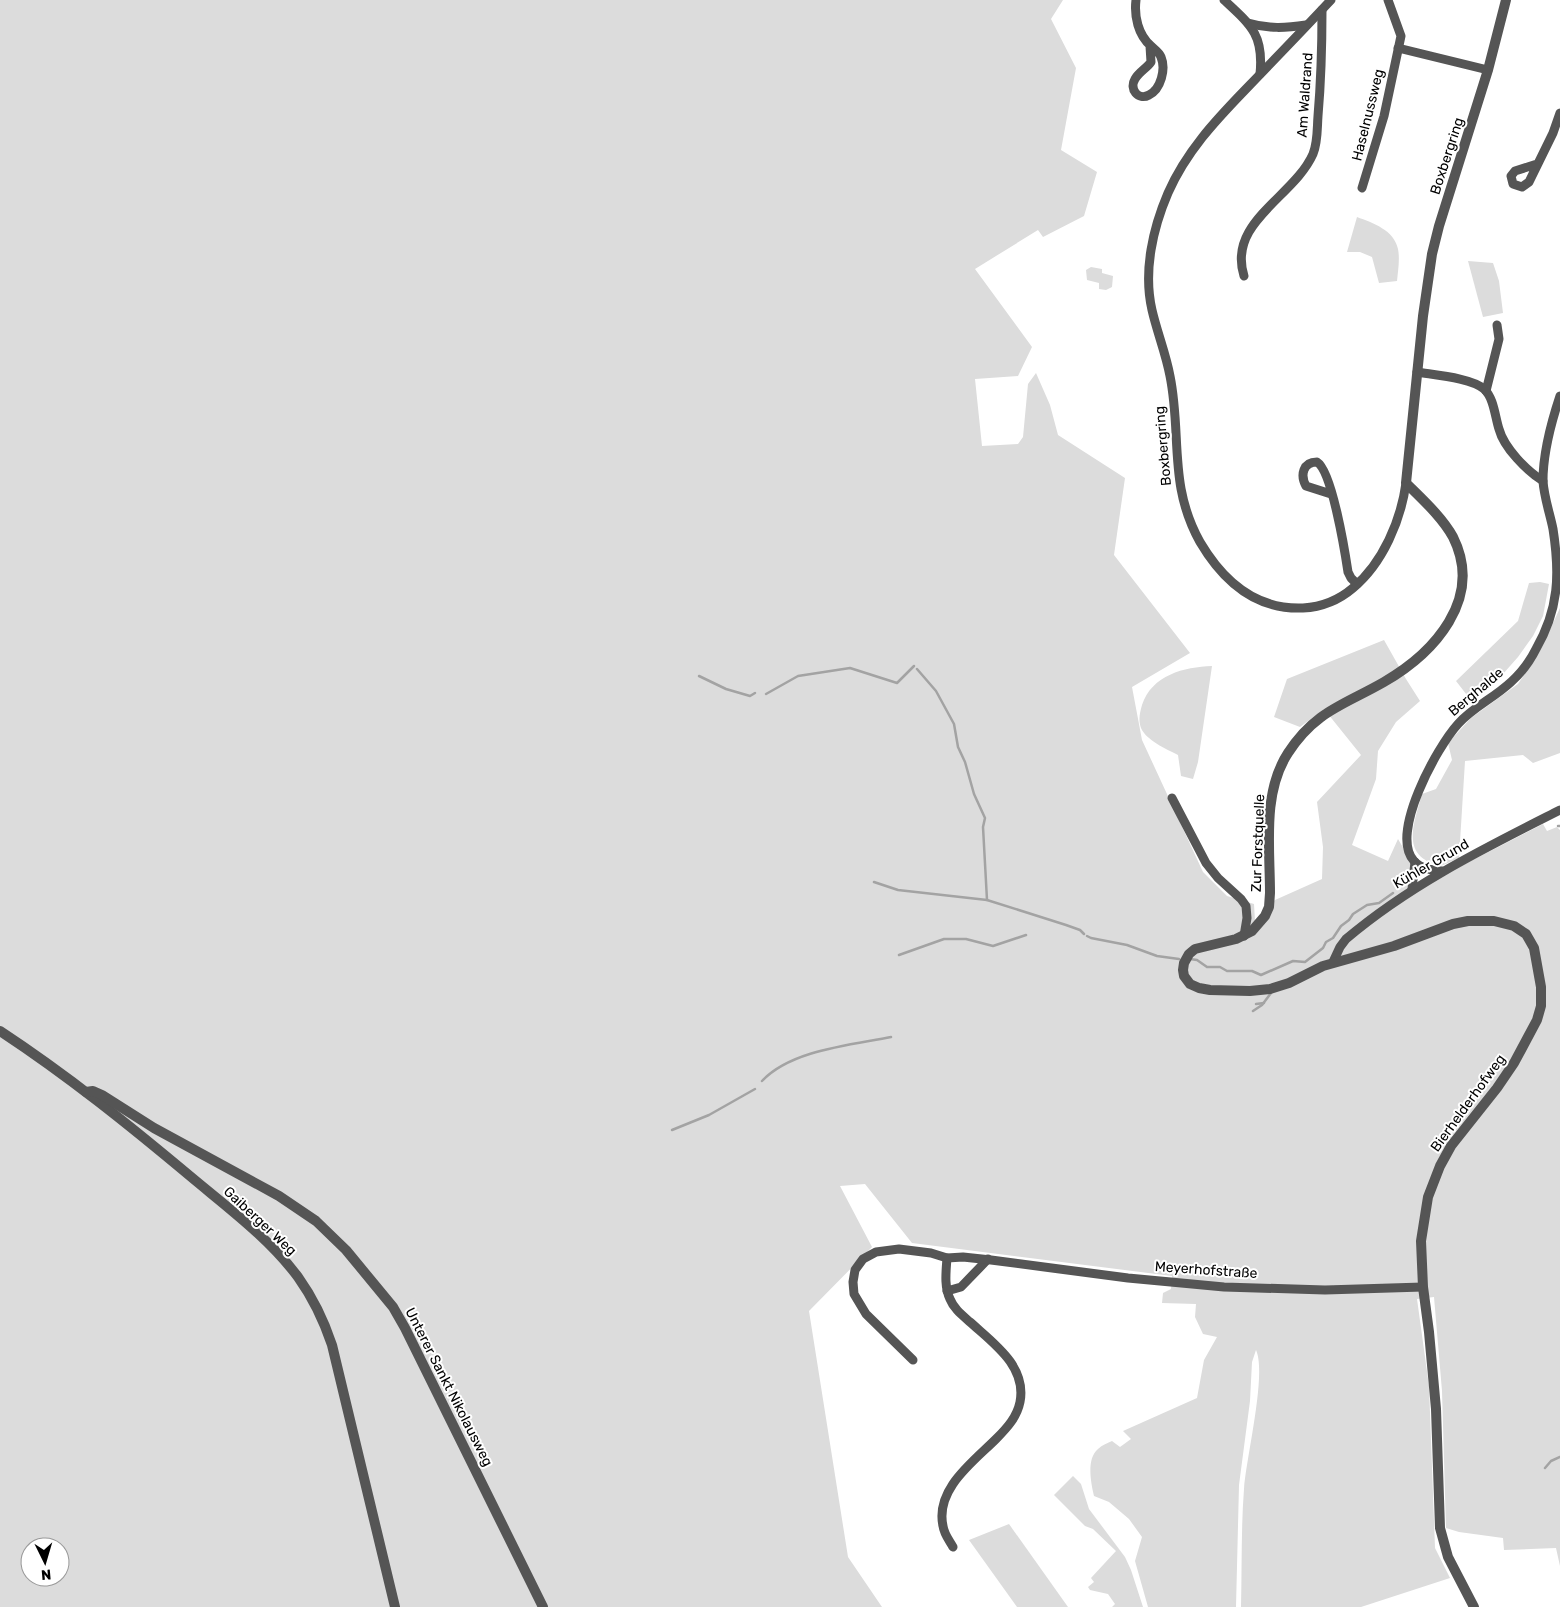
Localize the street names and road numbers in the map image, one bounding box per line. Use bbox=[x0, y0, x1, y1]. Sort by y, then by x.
street label: Am Waldrand bbox=[1294, 52, 1316, 138]
street label: Haselnussweg bbox=[1348, 67, 1388, 163]
street label: Boxbergring bbox=[1427, 115, 1467, 197]
street label: Boxbergring bbox=[1151, 405, 1175, 487]
street label: Berghalde bbox=[1445, 664, 1507, 720]
street label: Zur Forstquelle bbox=[1248, 793, 1268, 892]
street label: Kühler Grund bbox=[1390, 835, 1472, 893]
street label: Bierhelderhofweg bbox=[1427, 1051, 1509, 1155]
street label: Gaiberger Weg bbox=[220, 1183, 300, 1259]
street label: Meyerhofstraße bbox=[1154, 1258, 1258, 1282]
street label: Unterer Sankt Nikolausweg bbox=[402, 1305, 496, 1469]

